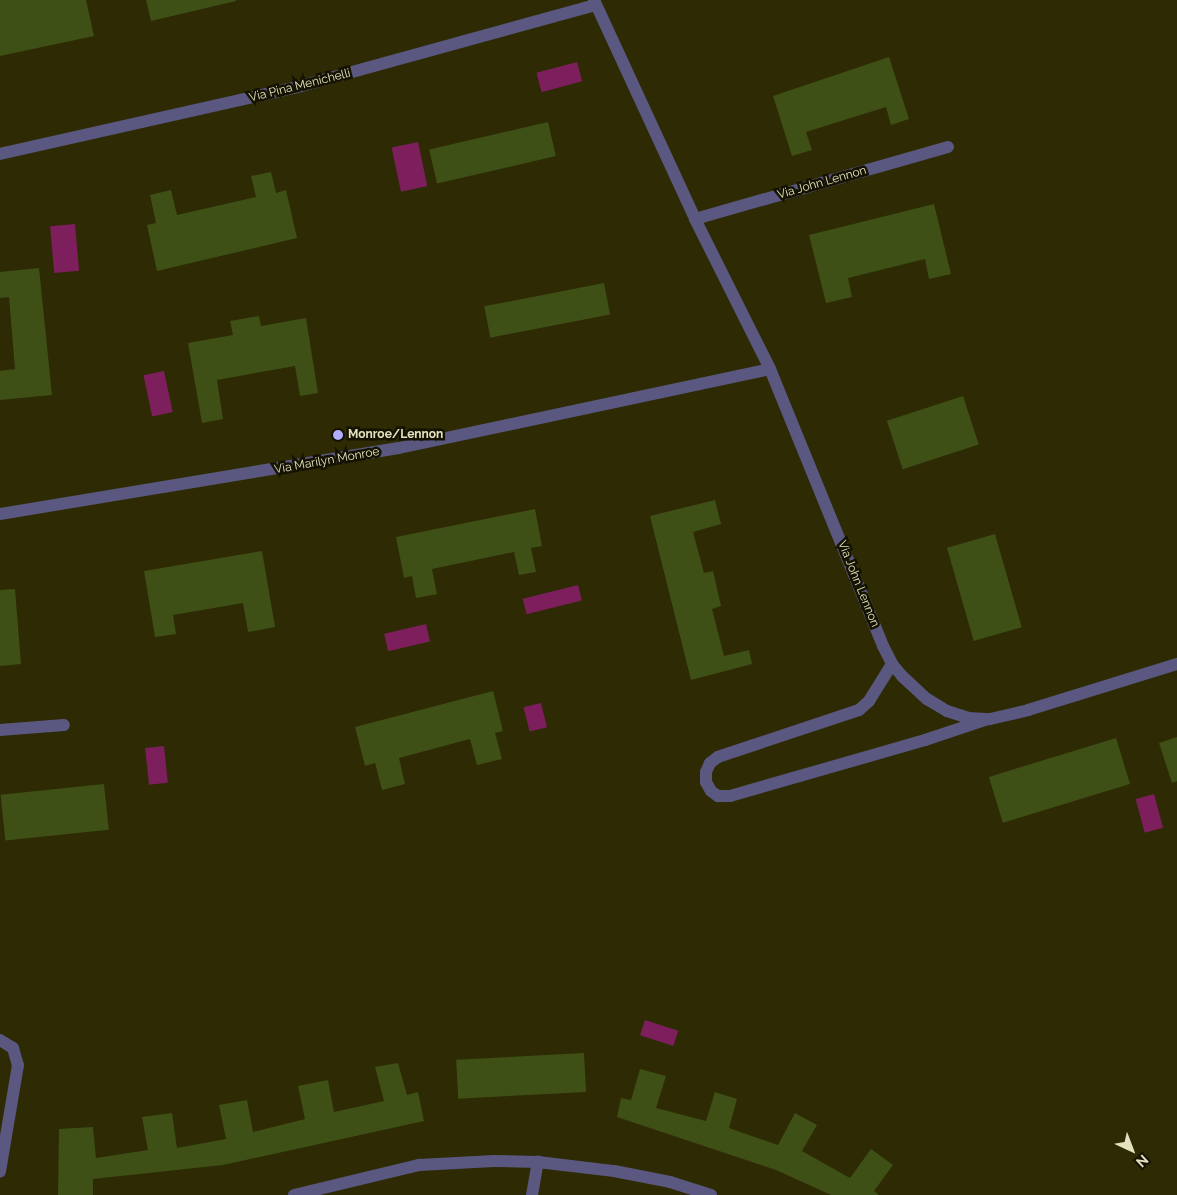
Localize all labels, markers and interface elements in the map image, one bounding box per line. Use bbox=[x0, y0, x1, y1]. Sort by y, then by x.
street label: Via Pina Menichelli bbox=[248, 66, 352, 106]
street label: Via John Lennon bbox=[776, 163, 868, 203]
place label: Monroe/Lennon bbox=[348, 428, 443, 442]
marker: Monroe/Lennon bbox=[332, 429, 344, 441]
street label: Via Marilyn Monroe bbox=[273, 445, 381, 477]
street label: Via John Lennon bbox=[834, 539, 882, 629]
north arrow bbox=[1107, 1125, 1157, 1175]
text: N bbox=[1133, 1151, 1152, 1170]

